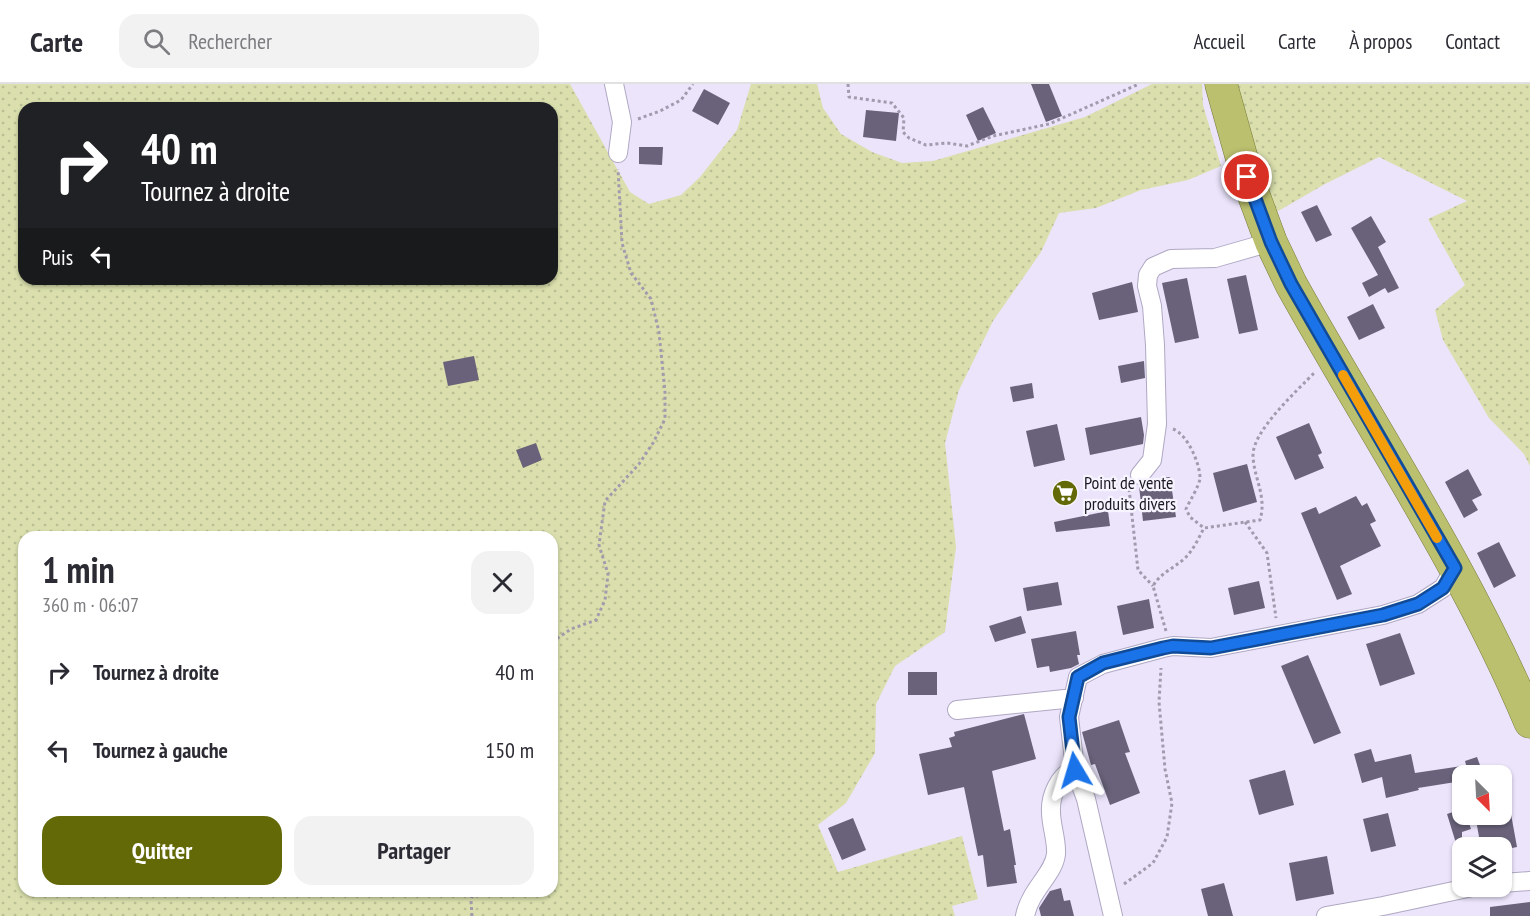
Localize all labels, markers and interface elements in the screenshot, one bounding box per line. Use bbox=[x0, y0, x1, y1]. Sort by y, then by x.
search box bbox=[119, 14, 539, 68]
text: Carte bbox=[30, 23, 83, 60]
icon: search bbox=[140, 25, 173, 58]
text: Rechercher bbox=[188, 27, 272, 55]
text: Accueil bbox=[1193, 28, 1245, 55]
text: Carte bbox=[1278, 28, 1316, 55]
text: À propos bbox=[1349, 28, 1412, 55]
text: Contact bbox=[1445, 28, 1500, 55]
text: 40 m bbox=[141, 121, 218, 176]
icon: right bbox=[42, 126, 120, 204]
pin bbox=[1221, 151, 1272, 202]
icon: arrive bbox=[1230, 160, 1263, 193]
text: Tournez à droite bbox=[141, 174, 290, 208]
icon: left bbox=[85, 240, 118, 273]
text: Puis bbox=[42, 243, 73, 271]
place label: Point de vente produits divers bbox=[1084, 471, 1176, 515]
supermarket icon: Point de vente produits divers bbox=[1050, 478, 1080, 508]
text: 1 min bbox=[42, 546, 115, 593]
button: close bbox=[471, 551, 534, 614]
text: 360 m · 06:07 bbox=[42, 592, 139, 618]
icon: right bbox=[42, 656, 75, 689]
text: Tournez à droite bbox=[93, 658, 219, 686]
text: 40 m bbox=[495, 658, 534, 686]
icon: left bbox=[42, 734, 75, 767]
text: Tournez à gauche bbox=[93, 736, 228, 764]
text: 150 m bbox=[485, 736, 534, 764]
position arrow bbox=[1043, 738, 1107, 802]
north arrow bbox=[1452, 765, 1512, 825]
map controls bbox=[1452, 765, 1512, 897]
button: Quitter bbox=[42, 816, 282, 885]
button: Partager bbox=[294, 816, 534, 885]
button: layers bbox=[1452, 837, 1512, 897]

